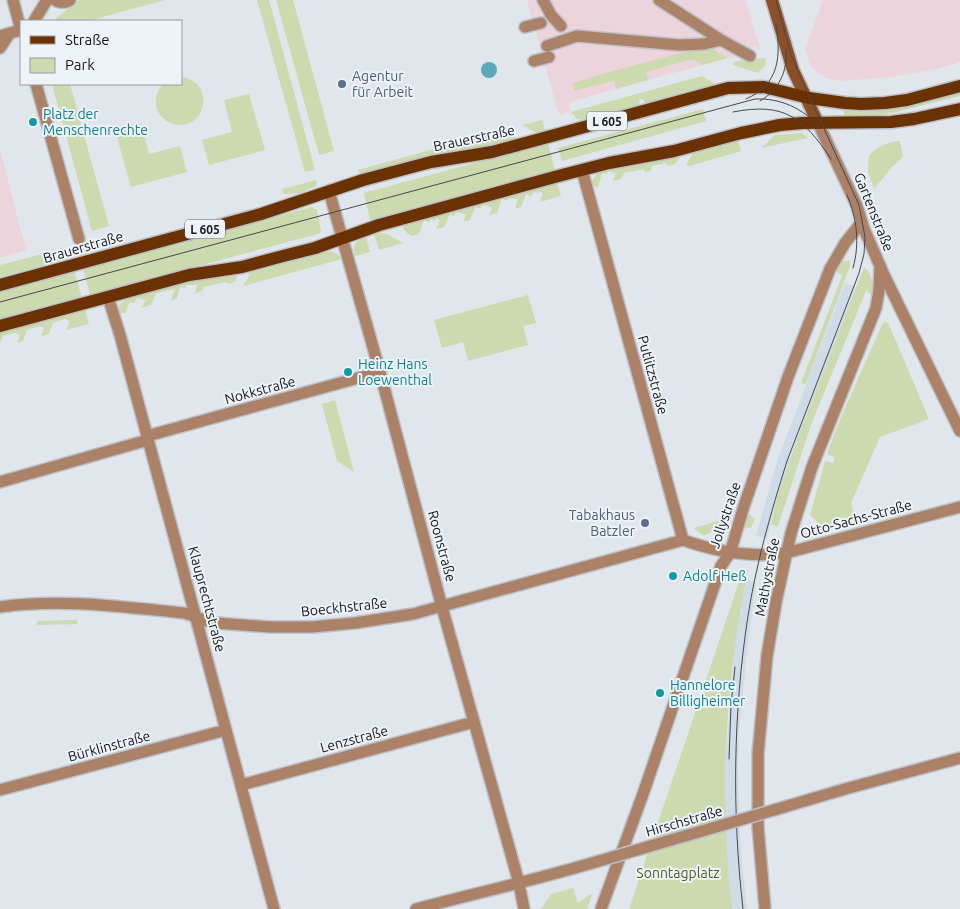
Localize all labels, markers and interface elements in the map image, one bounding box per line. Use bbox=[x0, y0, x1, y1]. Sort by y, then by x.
legend bbox=[20, 20, 182, 85]
text: Straße bbox=[65, 31, 109, 48]
text: Park bbox=[65, 56, 95, 73]
place label: Agentur für Arbeit bbox=[352, 68, 414, 100]
marker: Agentur für Arbeit bbox=[336, 78, 348, 90]
place label: Platz der Menschenrechte bbox=[43, 106, 148, 138]
road number: L 605 bbox=[587, 112, 627, 130]
marker: Platz der Menschenrechte bbox=[27, 116, 39, 128]
street label: Brauerstraße bbox=[432, 122, 516, 154]
street label: Gartenstraße bbox=[851, 170, 897, 254]
road number: L 605 bbox=[185, 220, 225, 238]
street label: Brauerstraße bbox=[41, 228, 125, 266]
street label: Putlitzstraße bbox=[635, 334, 671, 416]
place label: Heinz Hans Loewenthal bbox=[358, 356, 432, 388]
marker: Heinz Hans Loewenthal bbox=[342, 366, 354, 378]
street label: Nokkstraße bbox=[223, 373, 297, 407]
street label: Jollystraße bbox=[706, 480, 744, 550]
street label: Otto-Sachs-Straße bbox=[799, 496, 913, 542]
place label: Tabakhaus Batzler bbox=[569, 507, 636, 539]
street label: Roonstraße bbox=[425, 509, 459, 583]
marker: Tabakhaus Batzler bbox=[639, 517, 651, 529]
street label: Mathystraße bbox=[752, 536, 782, 618]
street label: Klauprechtstraße bbox=[185, 544, 229, 654]
place label: Adolf Heß bbox=[683, 568, 747, 584]
marker: Adolf Heß bbox=[667, 570, 679, 582]
street label: Boeckhstraße bbox=[300, 595, 388, 619]
place label: Hannelore Billigheimer bbox=[670, 677, 746, 709]
marker: Hannelore Billigheimer bbox=[654, 687, 666, 699]
street label: Lenzstraße bbox=[318, 722, 390, 756]
street label: Bürklinstraße bbox=[66, 727, 152, 765]
street label: Hirschstraße bbox=[644, 802, 724, 840]
park label: Sonntagplatz bbox=[636, 865, 720, 881]

